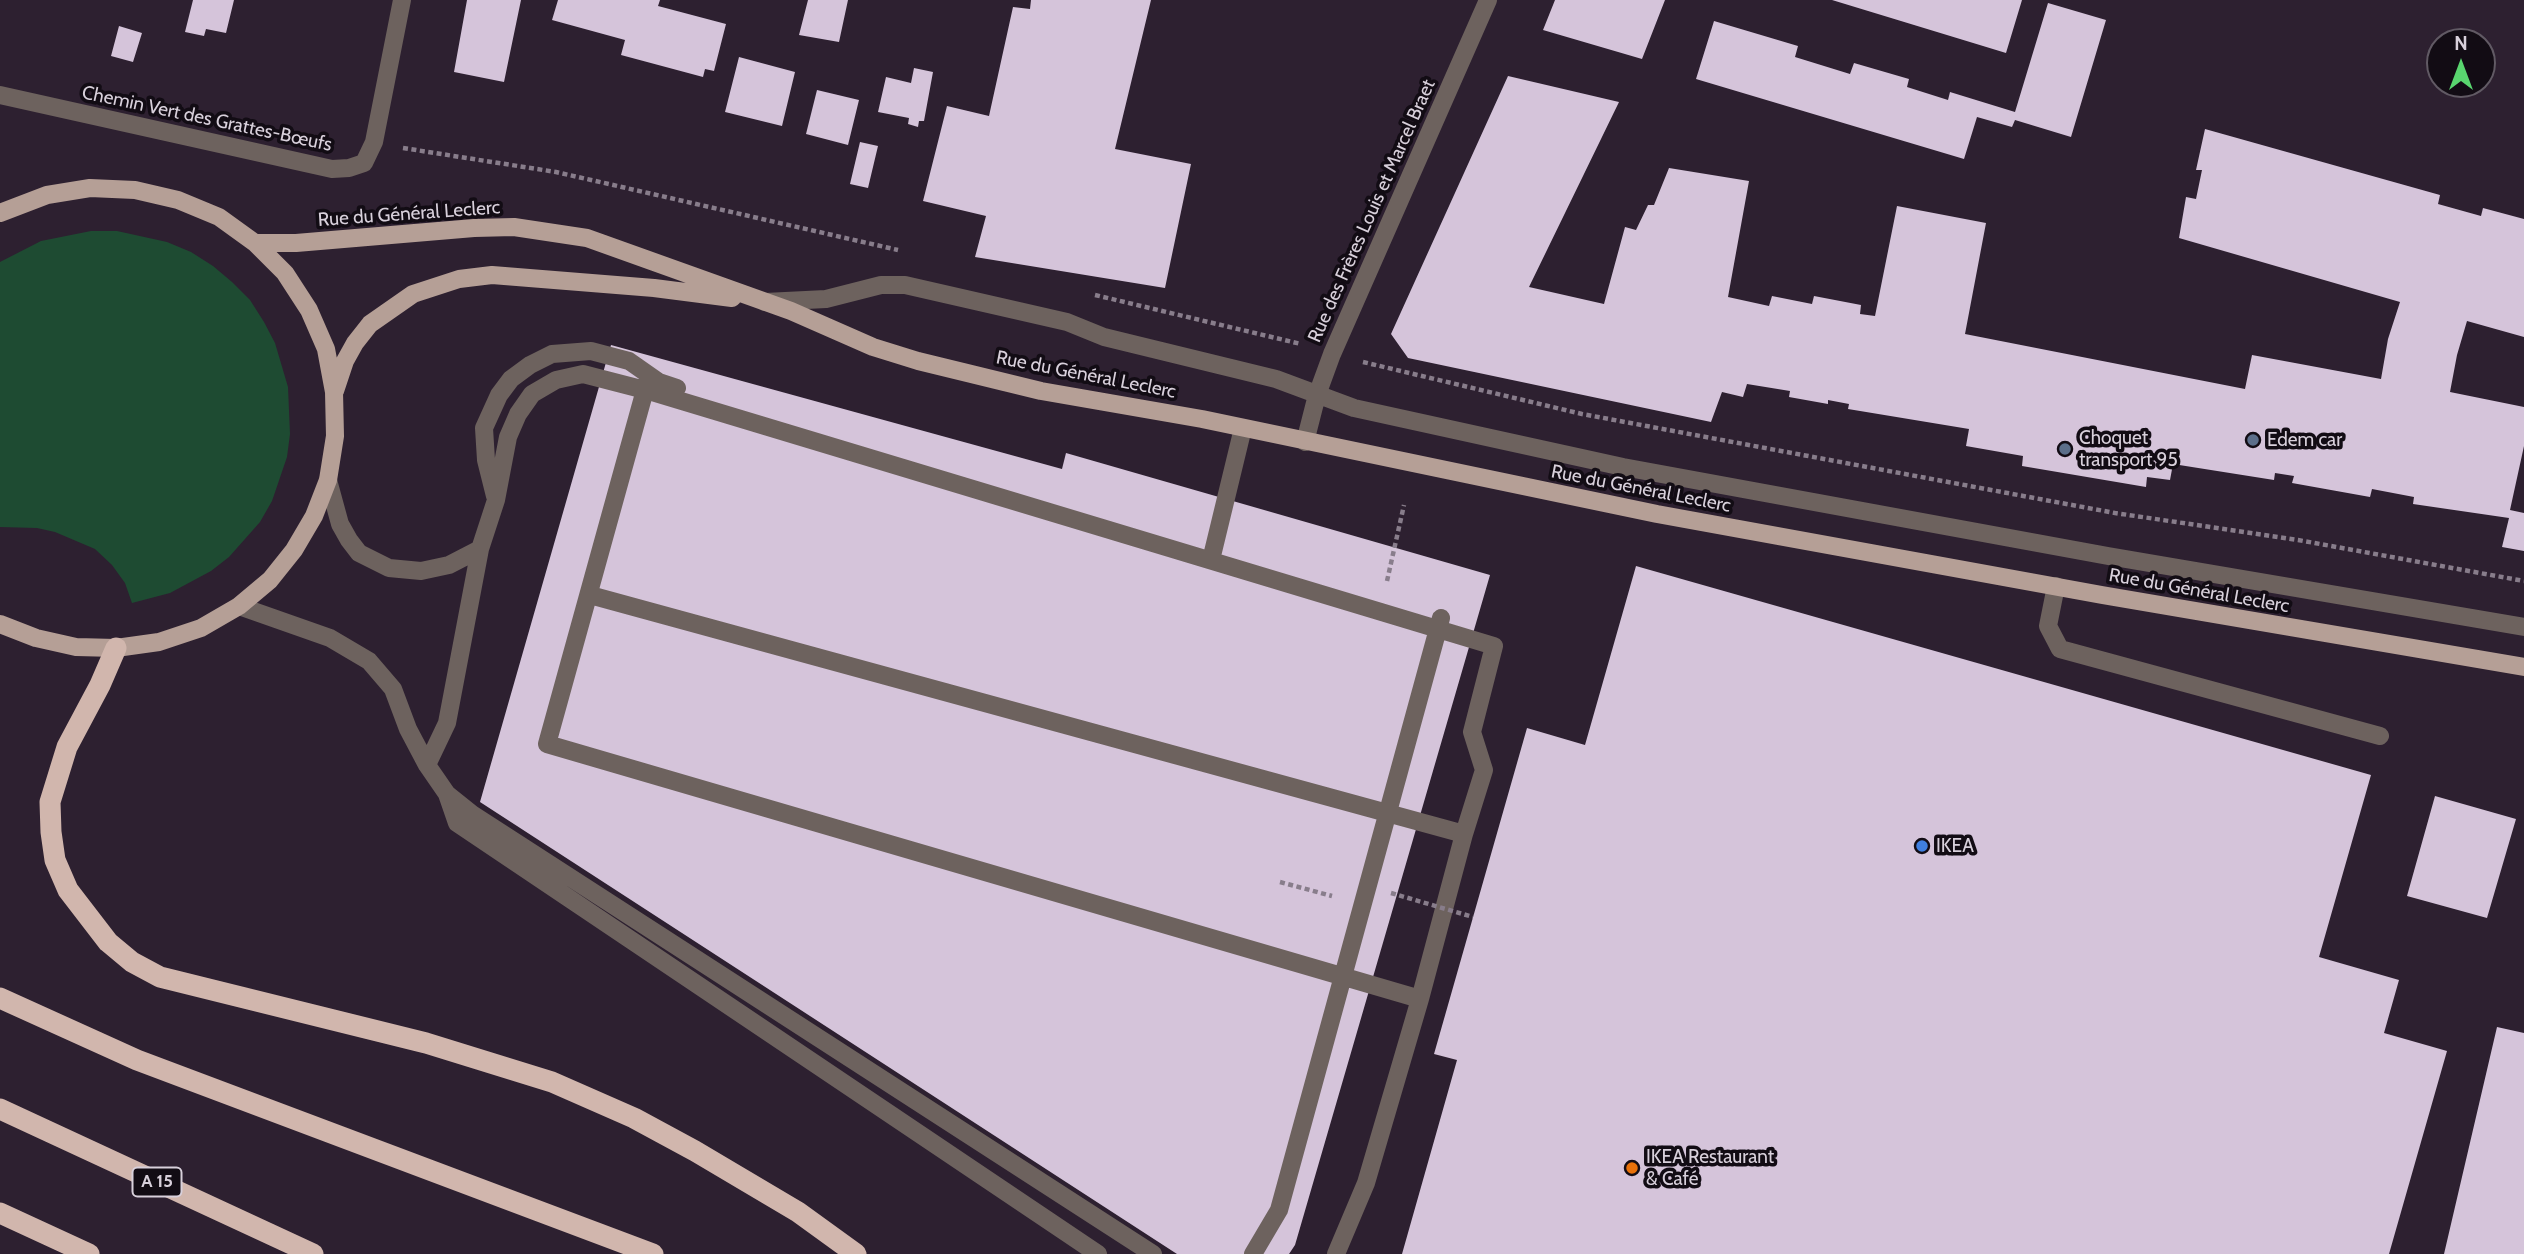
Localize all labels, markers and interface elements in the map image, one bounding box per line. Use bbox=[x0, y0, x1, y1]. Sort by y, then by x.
north arrow bbox=[2426, 28, 2496, 98]
text: N bbox=[2454, 32, 2468, 55]
street label: Rue des Frères Louis et Marcel Braet bbox=[1303, 76, 1441, 346]
street label: Chemin Vert des Grattes-Bœufs bbox=[80, 81, 334, 157]
street label: Rue du Général Leclerc bbox=[317, 196, 501, 232]
street label: Rue du Général Leclerc bbox=[994, 346, 1178, 404]
place label: Choquet transport 95 bbox=[2079, 427, 2178, 471]
place label: Edem car bbox=[2267, 429, 2342, 451]
marker: Edem car bbox=[2245, 432, 2261, 448]
marker: Choquet transport 95 bbox=[2057, 441, 2073, 457]
street label: Rue du Général Leclerc bbox=[1549, 460, 1733, 518]
street label: Rue du Général Leclerc bbox=[2107, 564, 2291, 618]
place label: IKEA bbox=[1936, 835, 1974, 857]
marker: IKEA bbox=[1914, 838, 1930, 854]
place label: IKEA Restaurant & Café bbox=[1646, 1146, 1774, 1190]
marker: IKEA Restaurant & Café bbox=[1624, 1160, 1640, 1176]
road number: A 15 bbox=[132, 1168, 182, 1196]

